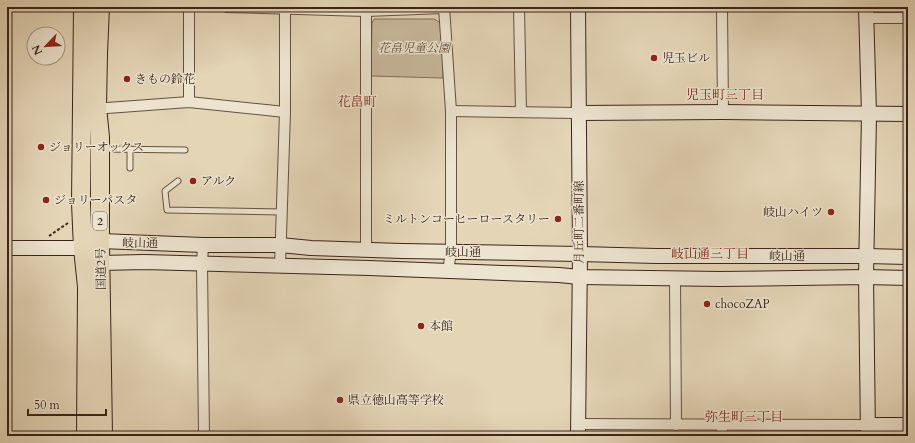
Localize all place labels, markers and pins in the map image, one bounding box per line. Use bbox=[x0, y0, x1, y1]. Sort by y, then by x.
place label: 児玉ビル bbox=[662, 50, 710, 66]
marker: 児玉ビル bbox=[649, 53, 659, 63]
place label: きもの鈴花 bbox=[135, 71, 195, 87]
marker: きもの鈴花 bbox=[122, 74, 132, 84]
place label: ジョリーオックス bbox=[49, 139, 144, 155]
marker: ジョリーオックス bbox=[36, 142, 46, 152]
place label: アルク bbox=[201, 173, 236, 189]
marker: アルク bbox=[188, 176, 198, 186]
place label: ジョリーパスタ bbox=[54, 192, 137, 208]
marker: ジョリーパスタ bbox=[41, 195, 51, 205]
place label: 岐山ハイツ bbox=[763, 204, 823, 220]
marker: 岐山ハイツ bbox=[826, 207, 836, 217]
place label: ミルトンコーヒーロースタリー bbox=[383, 211, 550, 227]
marker: ミルトンコーヒーロースタリー bbox=[553, 214, 563, 224]
place label: chocoZAP bbox=[715, 296, 770, 312]
marker: chocoZAP bbox=[702, 299, 712, 309]
place label: 本館 bbox=[429, 318, 453, 334]
marker: 本館 bbox=[416, 321, 426, 331]
place label: 県立徳山高等学校 bbox=[348, 392, 444, 408]
marker: 県立徳山高等学校 bbox=[335, 395, 345, 405]

